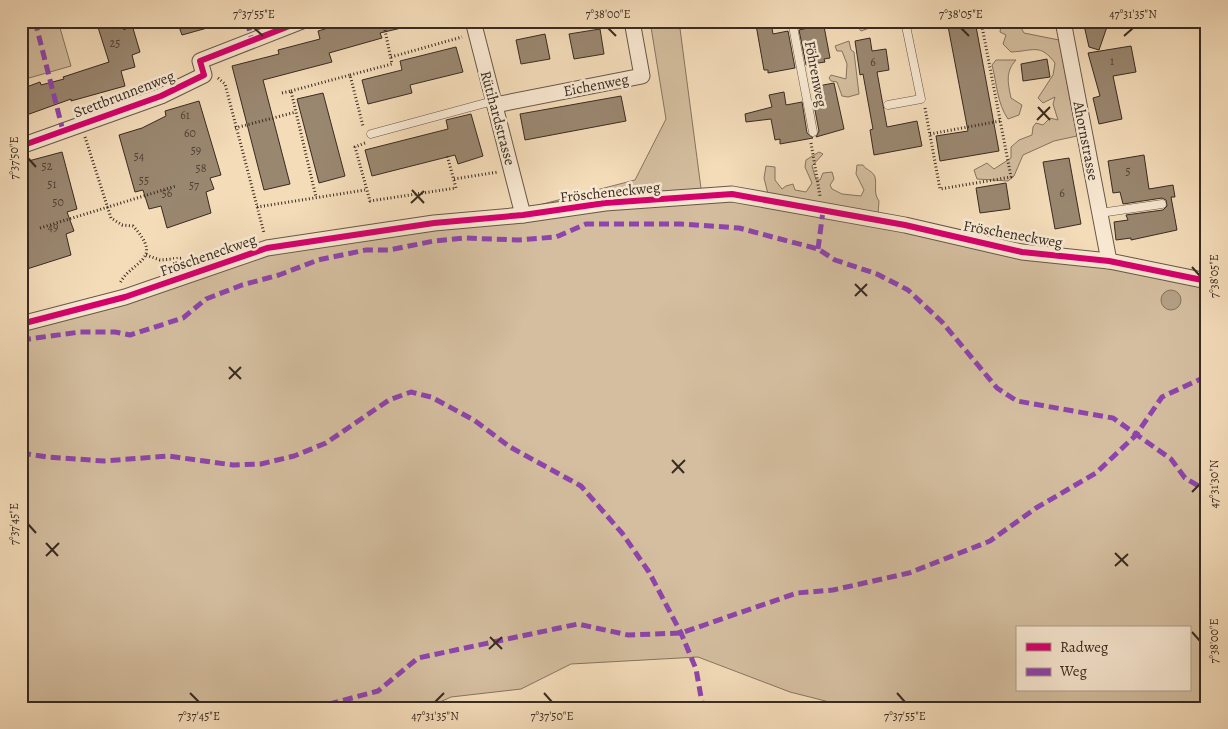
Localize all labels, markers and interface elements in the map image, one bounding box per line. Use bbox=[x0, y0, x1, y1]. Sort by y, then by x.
text: 7°37'55"E bbox=[233, 6, 275, 22]
text: 7°38'00"E bbox=[585, 6, 631, 22]
text: 7°38'05"E bbox=[939, 6, 983, 22]
text: 47°31'35"N bbox=[1109, 6, 1157, 22]
house number: 25 bbox=[110, 35, 120, 51]
street label: Föhrenweg bbox=[800, 39, 832, 109]
house number: 1 bbox=[1110, 53, 1114, 69]
house number: 6 bbox=[870, 54, 876, 70]
street label: Stettbrunnenweg bbox=[71, 65, 178, 122]
street label: Rütihardstrasse bbox=[476, 69, 520, 168]
street label: Eichenweg bbox=[562, 69, 631, 101]
street label: Ahornstrasse bbox=[1068, 99, 1104, 183]
house number: 61 bbox=[180, 107, 190, 123]
house number: 60 bbox=[184, 125, 196, 141]
text: 7°37'50"E bbox=[6, 136, 22, 180]
house number: 59 bbox=[191, 142, 201, 158]
house number: 54 bbox=[134, 148, 145, 164]
house number: 52 bbox=[42, 158, 53, 174]
house number: 58 bbox=[196, 160, 207, 176]
house number: 5 bbox=[1125, 163, 1131, 179]
house number: 55 bbox=[139, 172, 149, 188]
house number: 51 bbox=[47, 176, 57, 192]
house number: 57 bbox=[189, 177, 200, 193]
street label: Fröscheneckweg bbox=[559, 177, 662, 207]
house number: 56 bbox=[162, 185, 173, 201]
house number: 6 bbox=[1059, 185, 1065, 201]
house number: 50 bbox=[52, 194, 64, 210]
street label: Fröscheneckweg bbox=[962, 215, 1065, 253]
house number: 49 bbox=[48, 219, 58, 235]
street label: Fröscheneckweg bbox=[157, 229, 259, 281]
text: 7°38'05"E bbox=[1206, 254, 1222, 298]
text: 47°31'30"N bbox=[1206, 459, 1222, 508]
text: 7°37'45"E bbox=[6, 503, 22, 545]
text: 7°38'00"E bbox=[1206, 618, 1222, 664]
legend bbox=[1016, 626, 1190, 692]
text: Radweg bbox=[1060, 637, 1109, 657]
text: Weg bbox=[1059, 661, 1087, 681]
text: 7°37'45"E bbox=[178, 708, 220, 724]
text: 47°31'35"N bbox=[411, 708, 459, 724]
text: 7°37'50"E bbox=[530, 708, 574, 724]
text: 7°37'55"E bbox=[884, 708, 926, 724]

